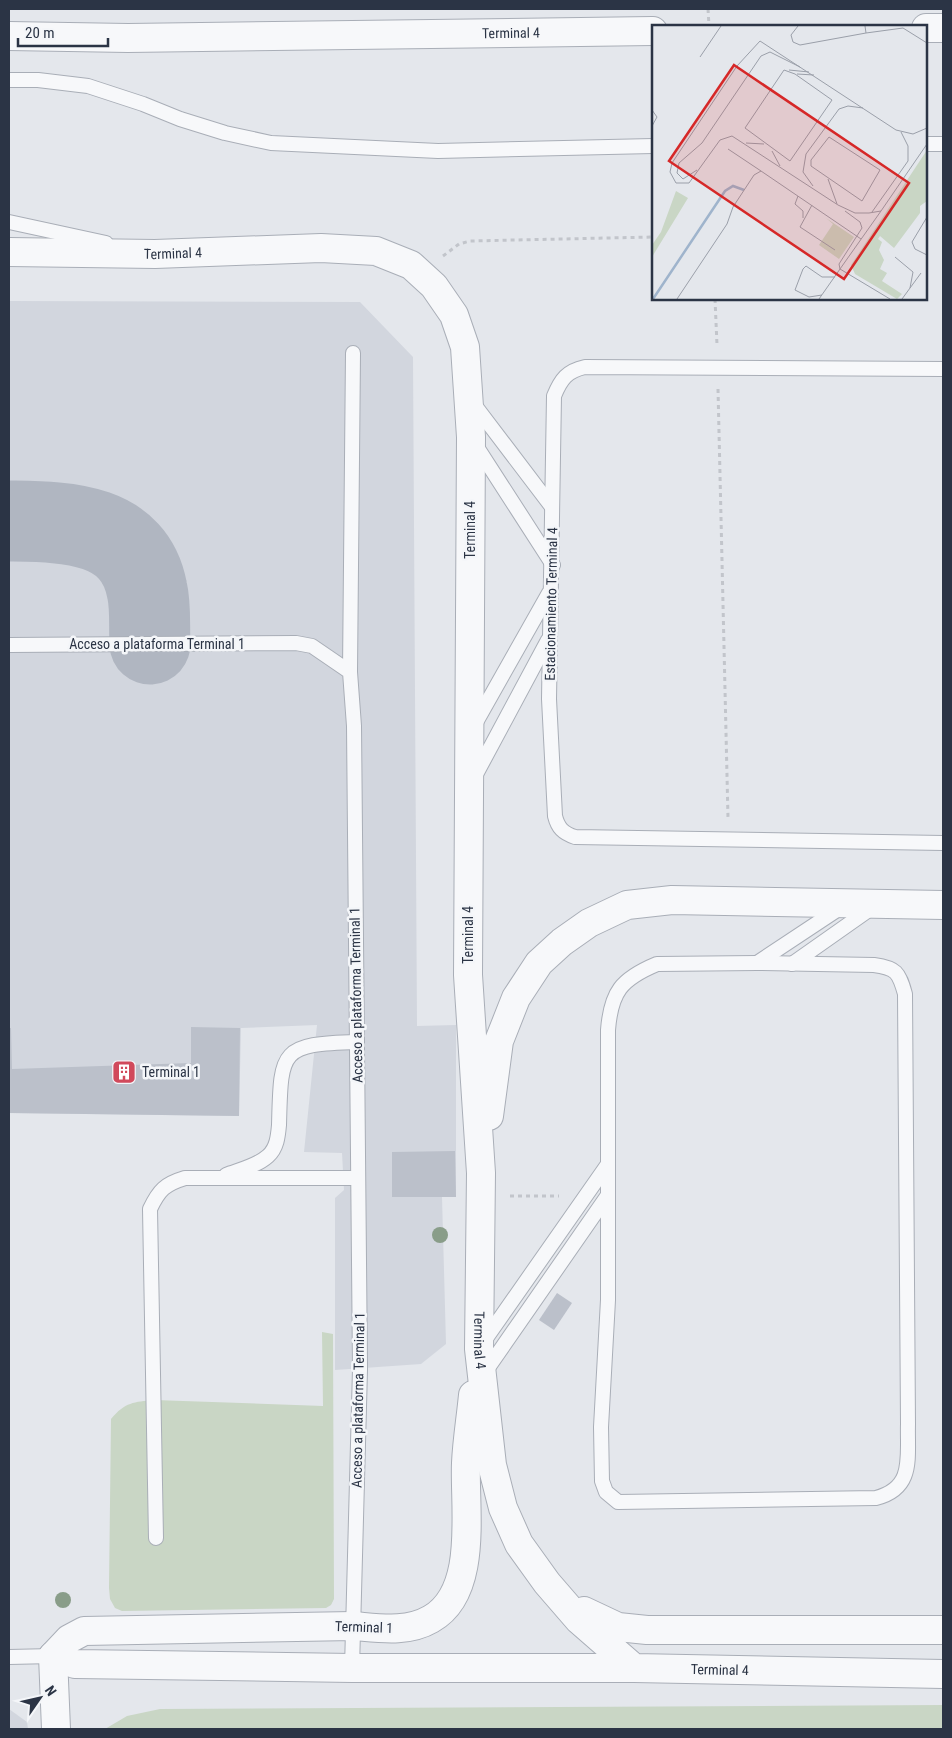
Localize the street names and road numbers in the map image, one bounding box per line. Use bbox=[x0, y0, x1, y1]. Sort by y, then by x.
street label: Terminal 4 bbox=[482, 25, 540, 41]
street label: Terminal 4 bbox=[144, 244, 202, 262]
street label: Terminal 4 bbox=[462, 501, 478, 559]
street label: Estacionamiento Terminal 4 bbox=[542, 527, 560, 681]
street label: Acceso a plataforma Terminal 1 bbox=[69, 636, 245, 652]
street label: Terminal 4 bbox=[460, 906, 476, 964]
street label: Acceso a plataforma Terminal 1 bbox=[346, 907, 366, 1083]
street label: Terminal 4 bbox=[471, 1311, 489, 1370]
street label: Acceso a plataforma Terminal 1 bbox=[348, 1312, 368, 1488]
street label: Terminal 1 bbox=[335, 1618, 393, 1636]
street label: Terminal 4 bbox=[691, 1661, 749, 1678]

